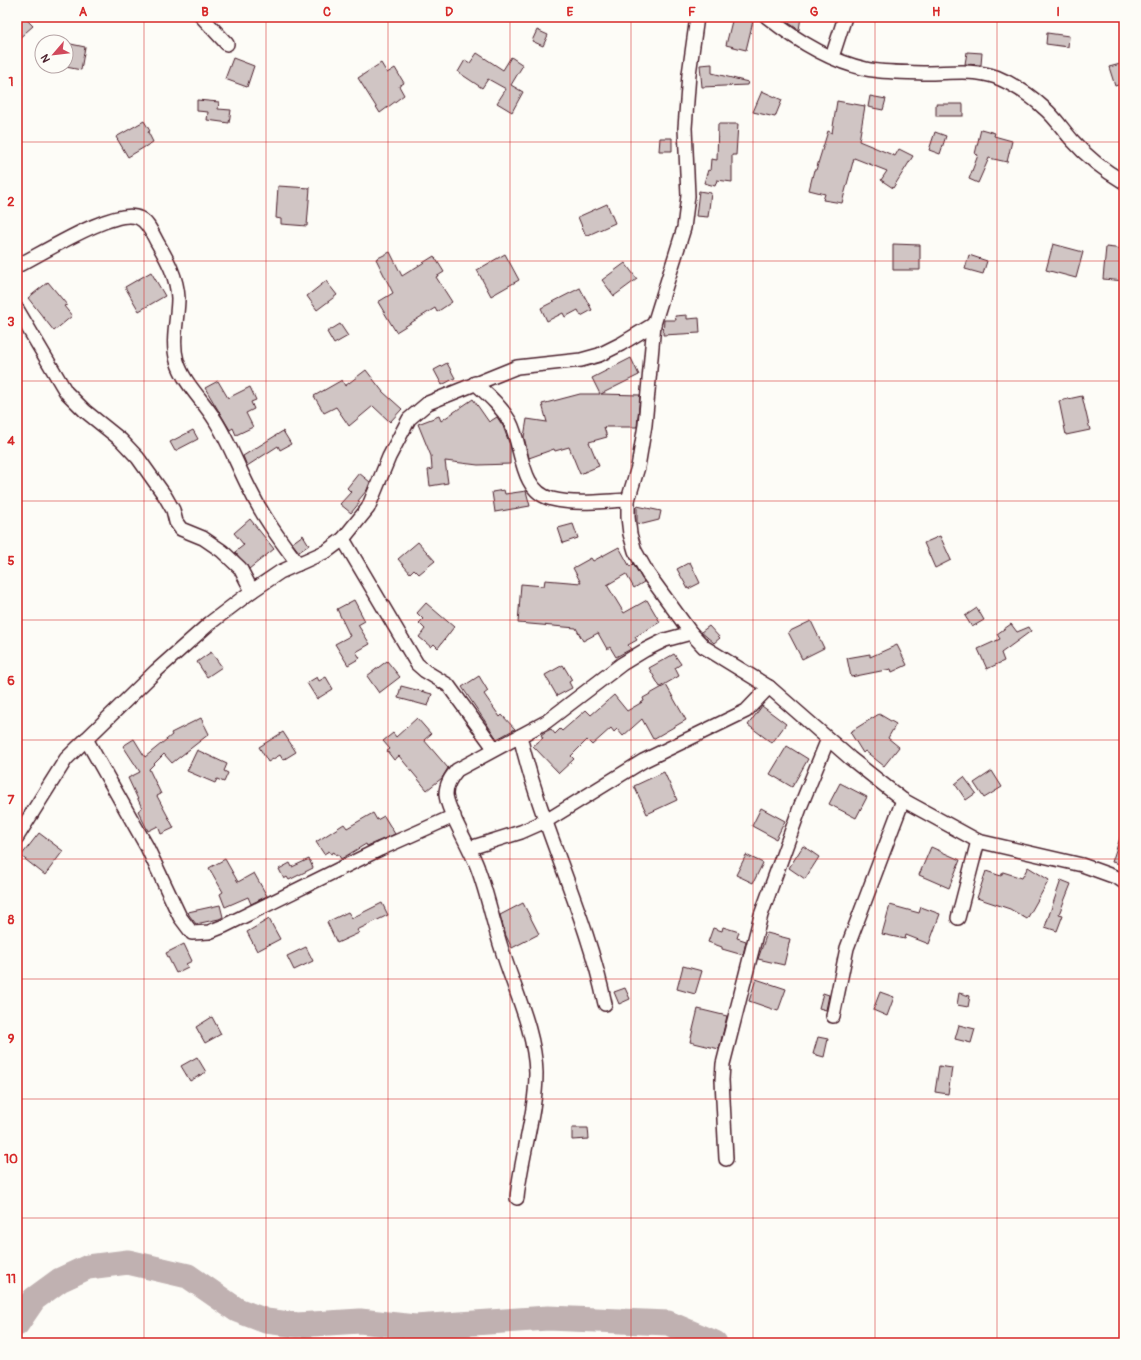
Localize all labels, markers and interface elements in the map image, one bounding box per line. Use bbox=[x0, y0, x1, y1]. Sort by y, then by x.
text: A bbox=[79, 4, 88, 20]
text: B bbox=[201, 4, 209, 20]
text: C bbox=[323, 4, 331, 20]
text: D bbox=[445, 4, 453, 20]
text: E bbox=[567, 4, 574, 20]
text: F bbox=[688, 4, 696, 20]
text: G bbox=[810, 4, 819, 20]
text: H bbox=[932, 4, 940, 20]
text: I bbox=[1056, 4, 1060, 20]
north arrow bbox=[34, 34, 74, 74]
text: N bbox=[38, 52, 53, 65]
text: 1 bbox=[8, 74, 14, 90]
text: 2 bbox=[7, 194, 15, 210]
text: 3 bbox=[7, 314, 15, 330]
text: 4 bbox=[7, 433, 15, 449]
text: 5 bbox=[7, 553, 15, 569]
text: 6 bbox=[7, 673, 15, 689]
text: 7 bbox=[8, 792, 15, 808]
text: 8 bbox=[8, 912, 15, 928]
text: 9 bbox=[8, 1031, 15, 1047]
text: 10 bbox=[4, 1151, 18, 1167]
text: 11 bbox=[6, 1271, 16, 1287]

